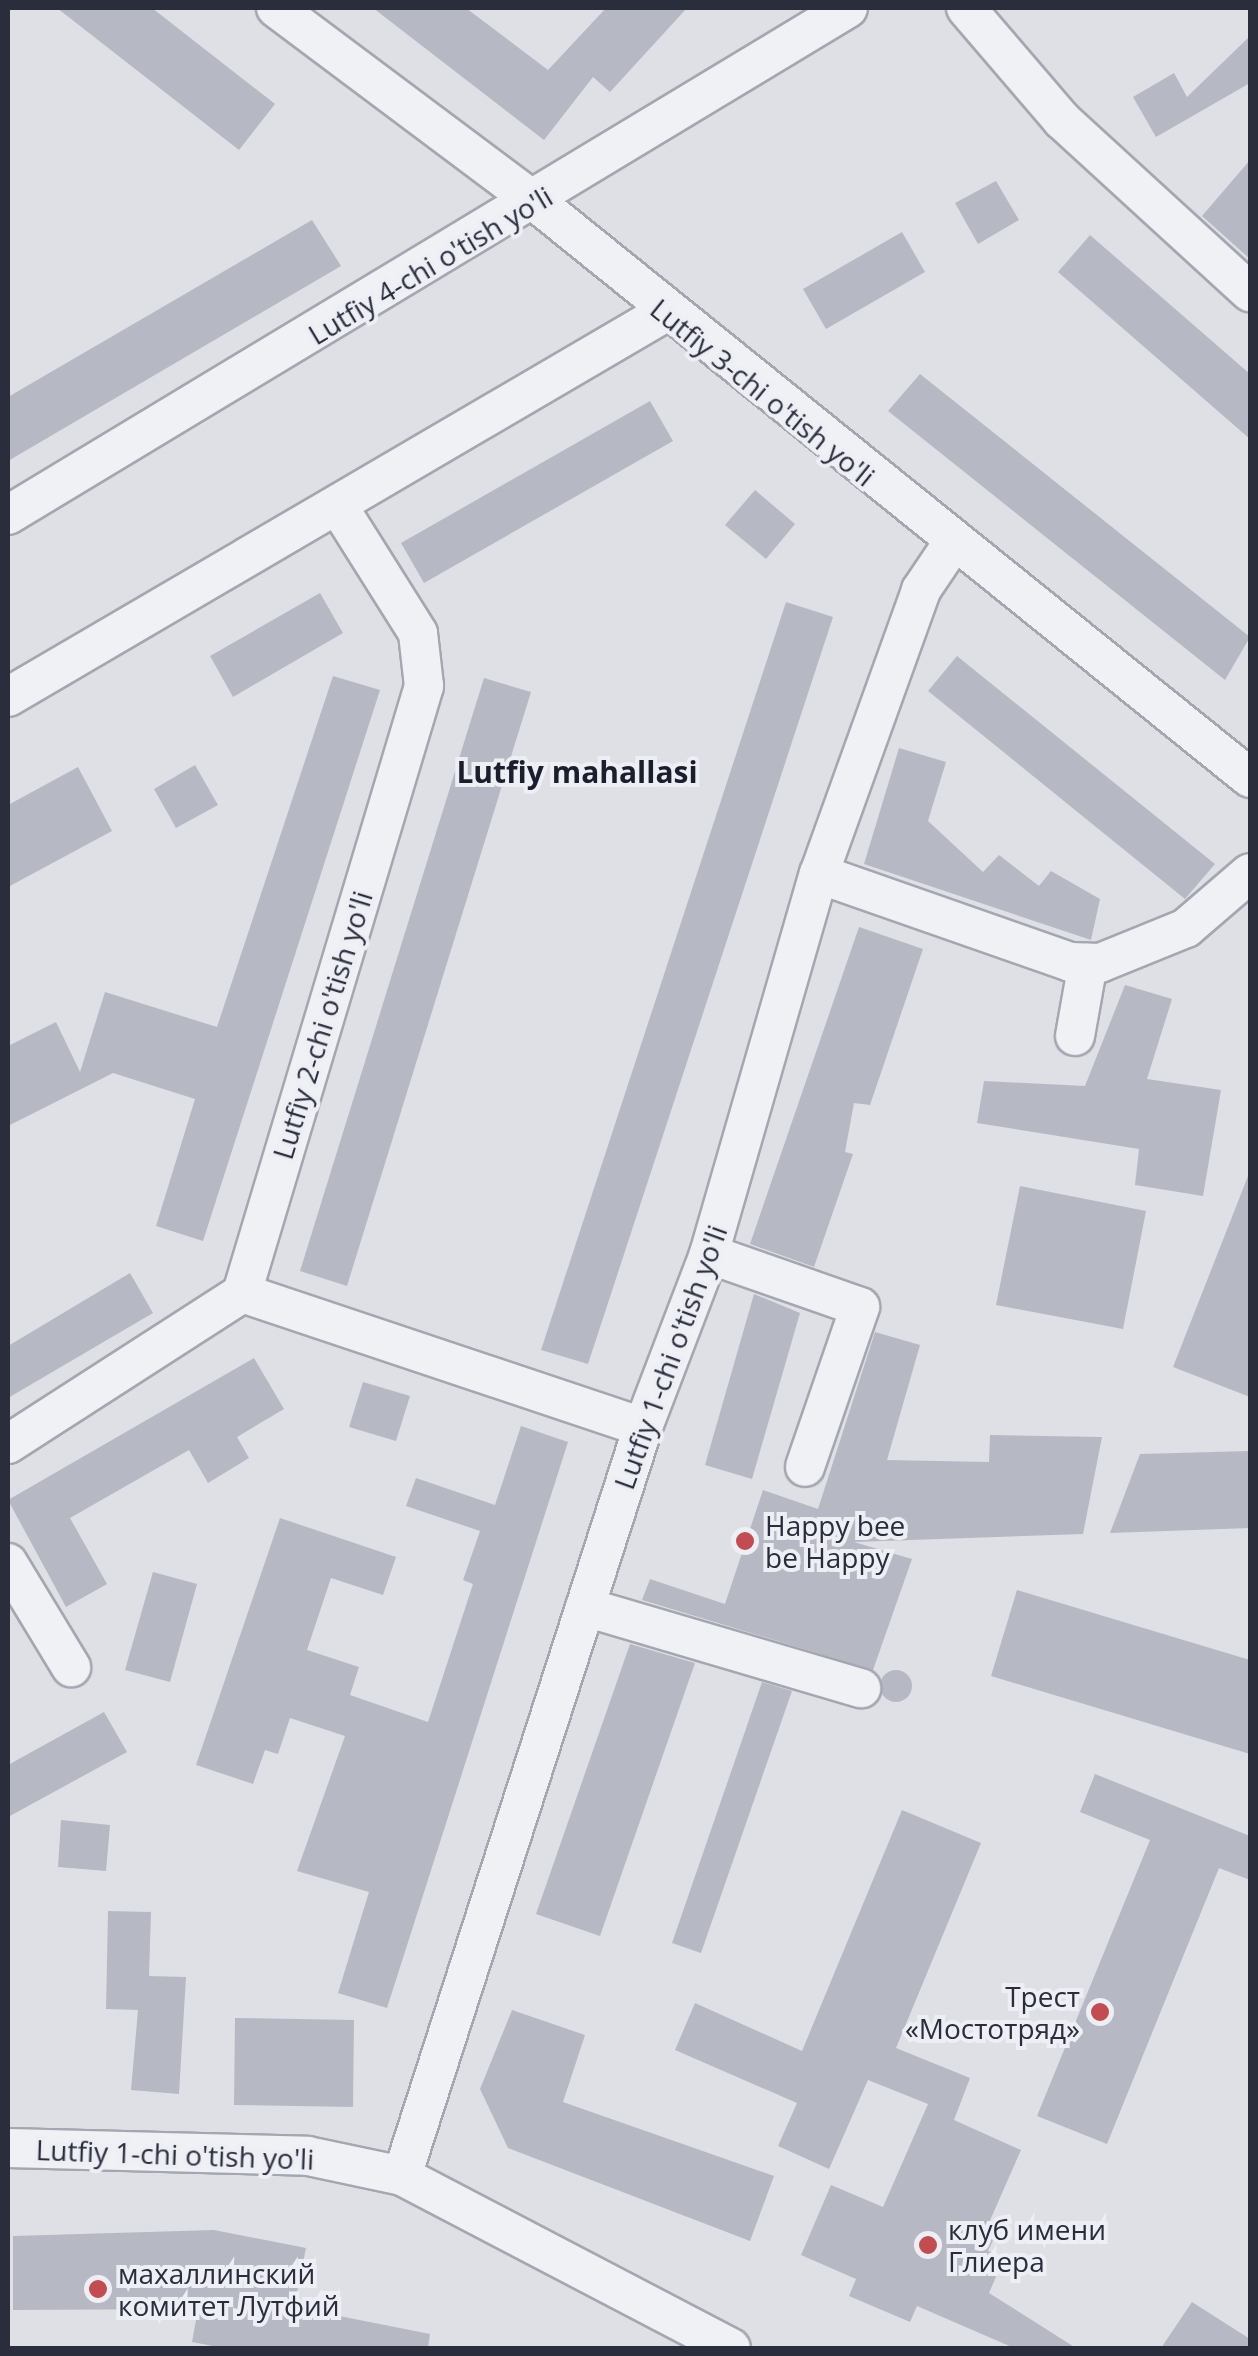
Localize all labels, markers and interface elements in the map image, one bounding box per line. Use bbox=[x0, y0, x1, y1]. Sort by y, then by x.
street label: Lutfiy 4-chi o'tish yo'li bbox=[302, 179, 558, 351]
street label: Lutfiy 3-chi o'tish yo'li bbox=[644, 291, 882, 493]
district label: Lutfiy mahallasi bbox=[456, 754, 698, 790]
street label: Lutfiy 2-chi o'tish yo'li bbox=[265, 887, 379, 1163]
street label: Lutfiy 1-chi o'tish yo'li bbox=[607, 1220, 733, 1494]
place label: Happy bee be Happy bbox=[765, 1508, 905, 1574]
marker: Happy bee be Happy bbox=[734, 1530, 756, 1552]
place label: Трест «Мостотряд» bbox=[905, 1979, 1080, 2045]
marker: Трест «Мостотряд» bbox=[1089, 2001, 1111, 2023]
street label: Lutfiy 1-chi o'tish yo'li bbox=[35, 2132, 315, 2176]
place label: клуб имени Глиера bbox=[948, 2212, 1106, 2278]
marker: клуб имени Глиера bbox=[917, 2234, 939, 2256]
place label: махаллинский комитет Лутфий bbox=[118, 2256, 340, 2322]
marker: махаллинский комитет Лутфий bbox=[87, 2278, 109, 2300]

